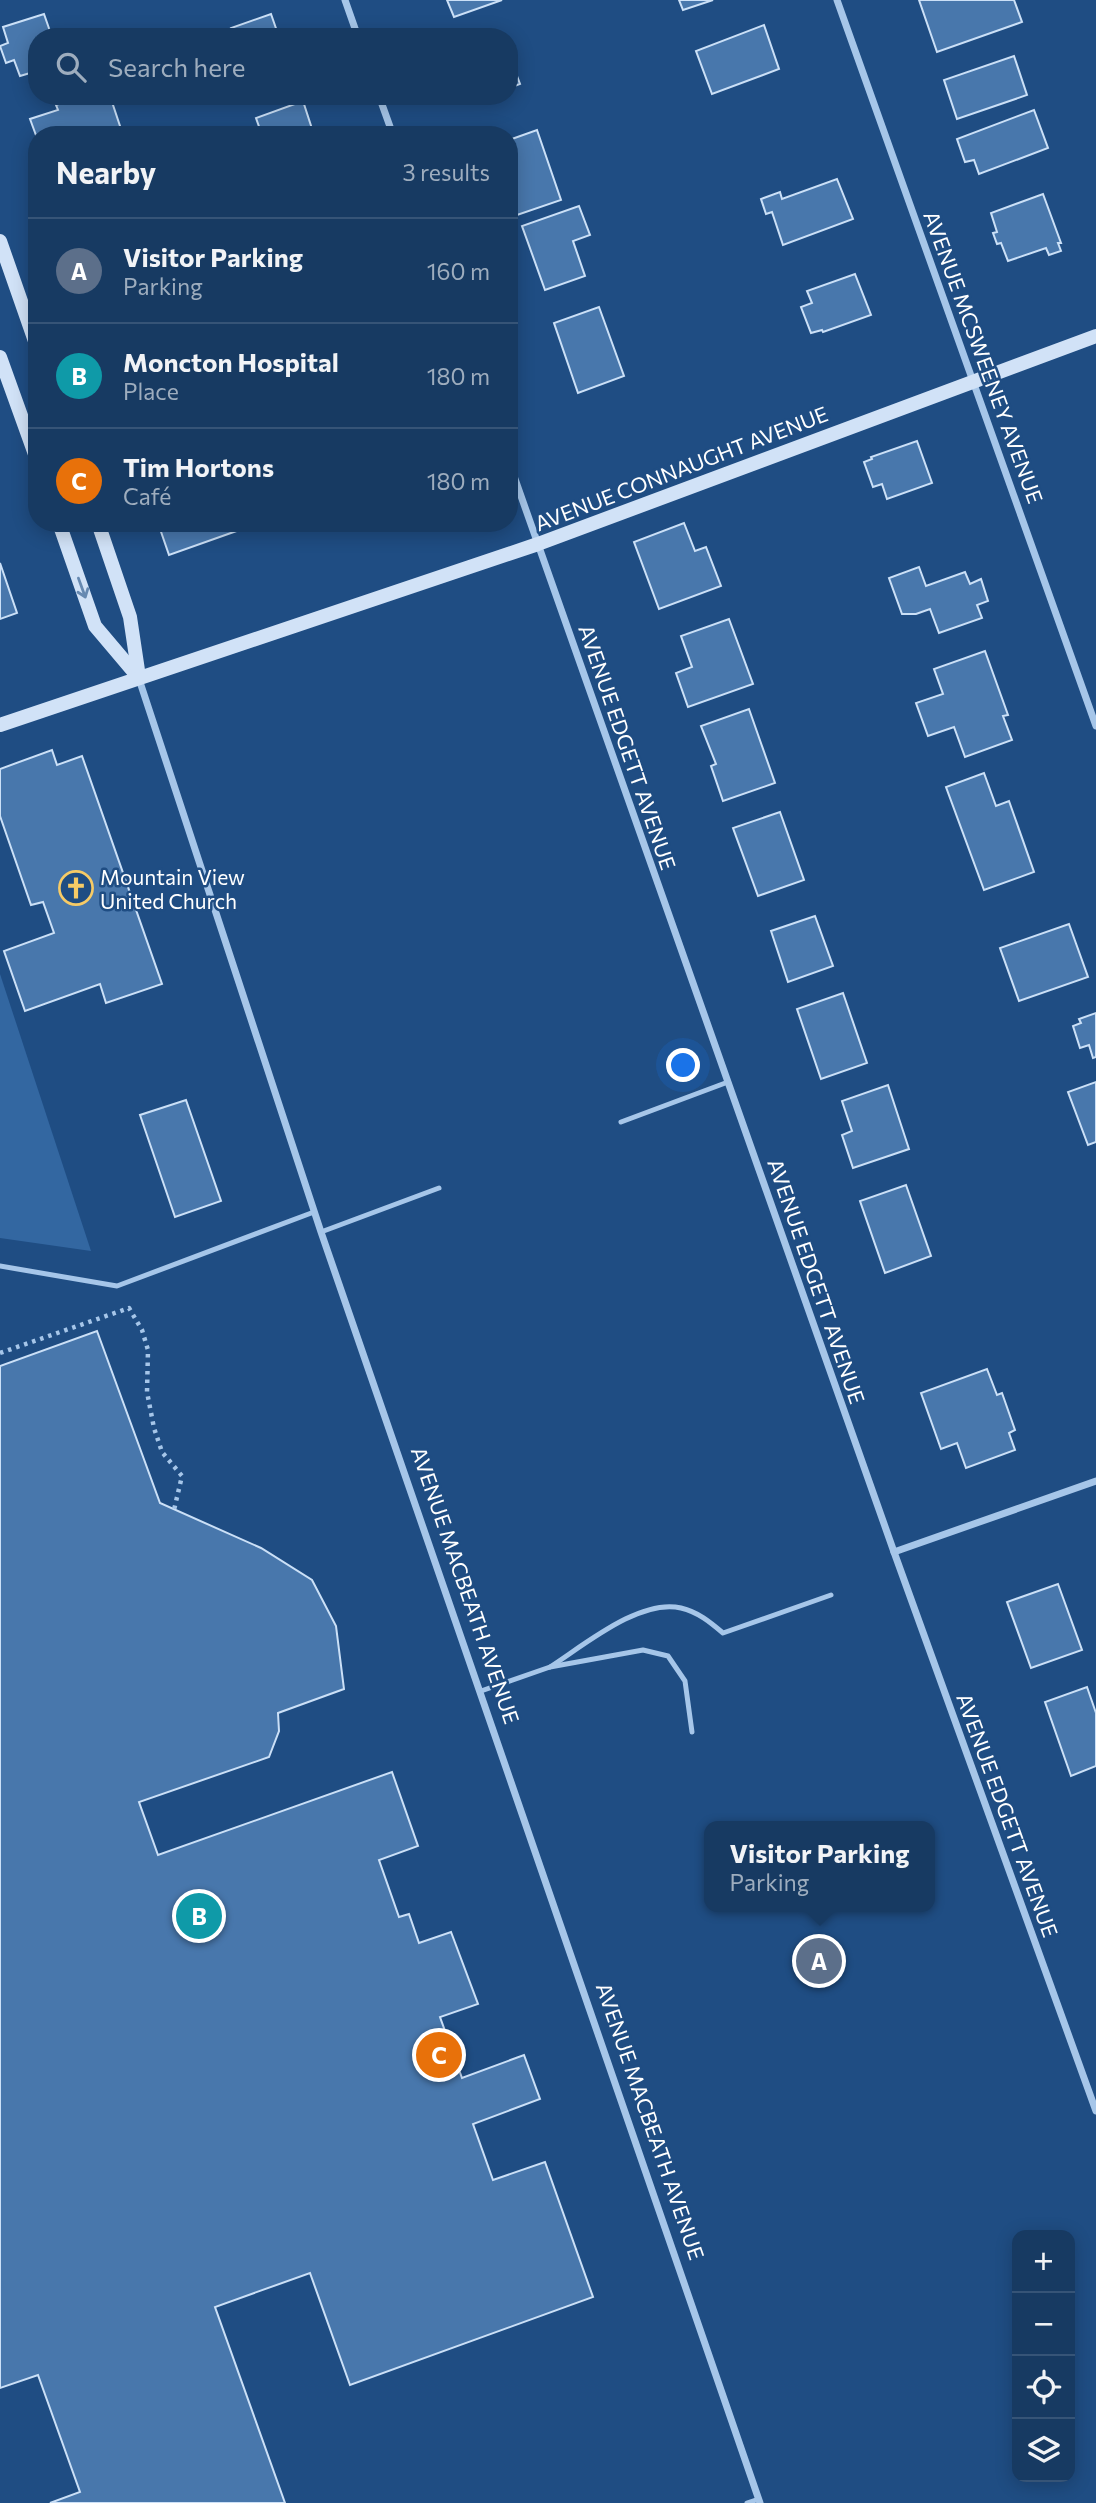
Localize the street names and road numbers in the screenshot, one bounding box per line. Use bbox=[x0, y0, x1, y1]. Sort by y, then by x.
street label: AVENUE MCSWEENEY AVENUE bbox=[919, 207, 1049, 507]
street label: AVENUE CONNAUGHT AVENUE bbox=[531, 400, 831, 536]
street label: AVENUE EDGETT AVENUE bbox=[574, 621, 682, 873]
street label: AVENUE EDGETT AVENUE bbox=[763, 1155, 871, 1407]
street label: AVENUE MACBEATH AVENUE bbox=[407, 1443, 525, 1727]
street label: AVENUE EDGETT AVENUE bbox=[952, 1690, 1064, 1940]
street label: AVENUE MACBEATH AVENUE bbox=[592, 1979, 710, 2263]

